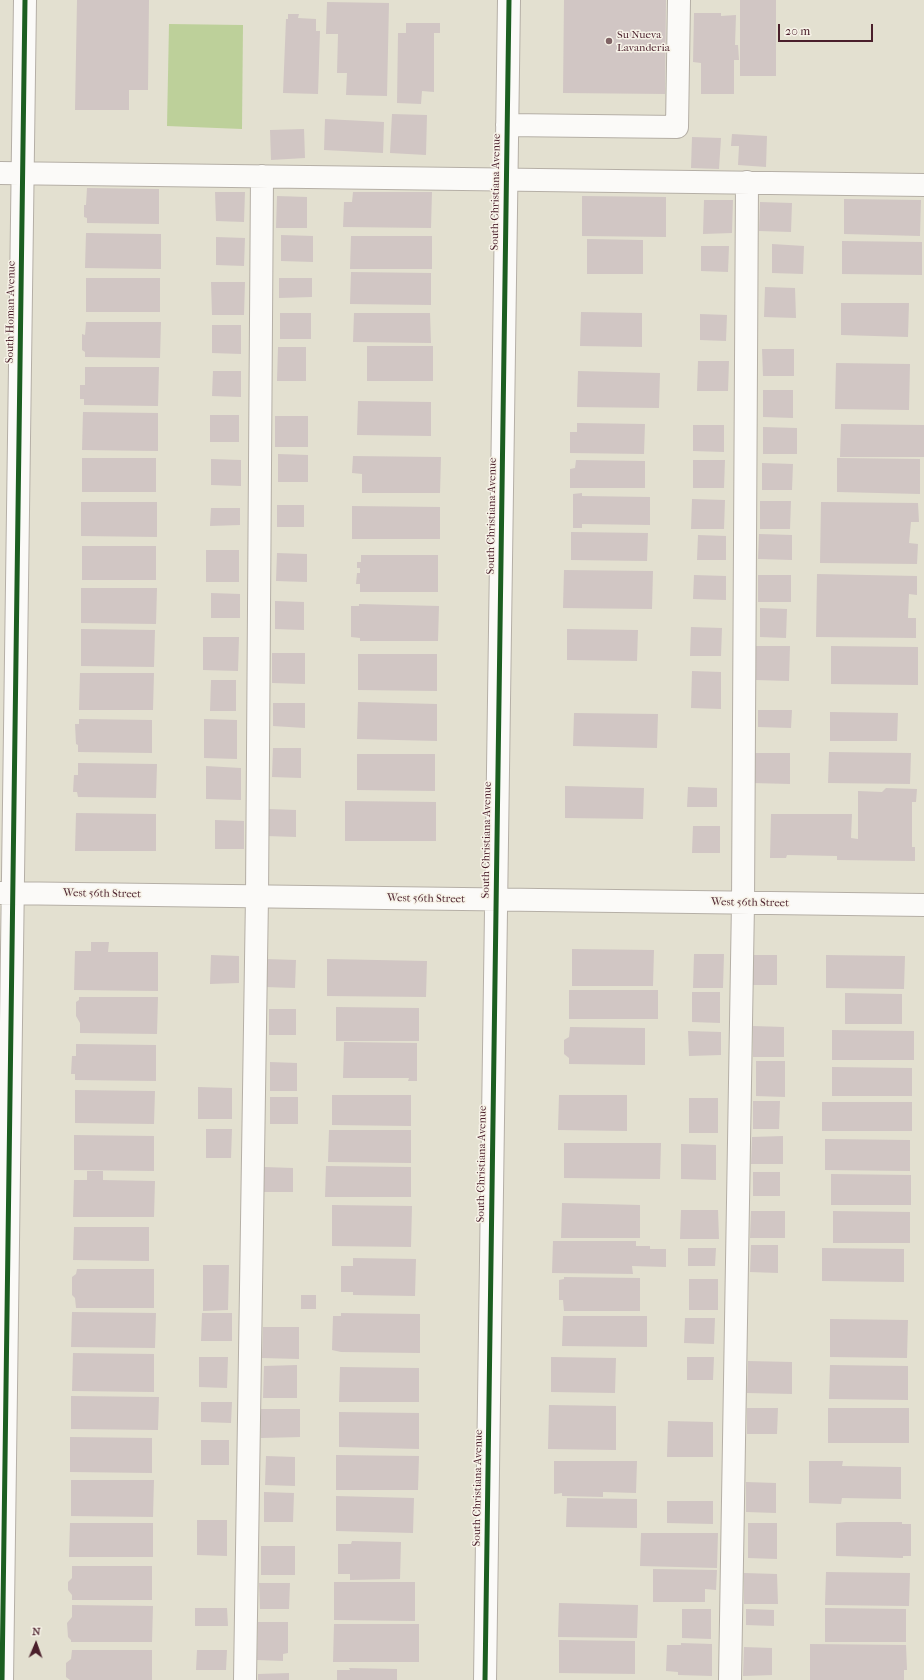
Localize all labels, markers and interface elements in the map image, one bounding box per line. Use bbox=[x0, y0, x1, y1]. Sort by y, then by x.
scale bar bbox=[780, 16, 875, 42]
text: 20 m bbox=[785, 24, 810, 38]
place label: Su Nueva Lavanderia bbox=[617, 28, 670, 54]
marker: Su Nueva Lavanderia bbox=[604, 36, 614, 46]
street label: South Christiana Avenue bbox=[488, 133, 504, 251]
street label: South Homan Avenue bbox=[4, 261, 18, 363]
street label: South Christiana Avenue bbox=[484, 457, 500, 575]
street label: South Christiana Avenue bbox=[479, 781, 495, 899]
street label: West 56th Street bbox=[63, 887, 141, 901]
street label: West 56th Street bbox=[387, 892, 465, 906]
street label: West 56th Street bbox=[711, 896, 789, 910]
street label: South Christiana Avenue bbox=[474, 1105, 490, 1223]
street label: South Christiana Avenue bbox=[470, 1429, 486, 1547]
north arrow bbox=[16, 1624, 56, 1664]
text: N bbox=[32, 1625, 41, 1638]

